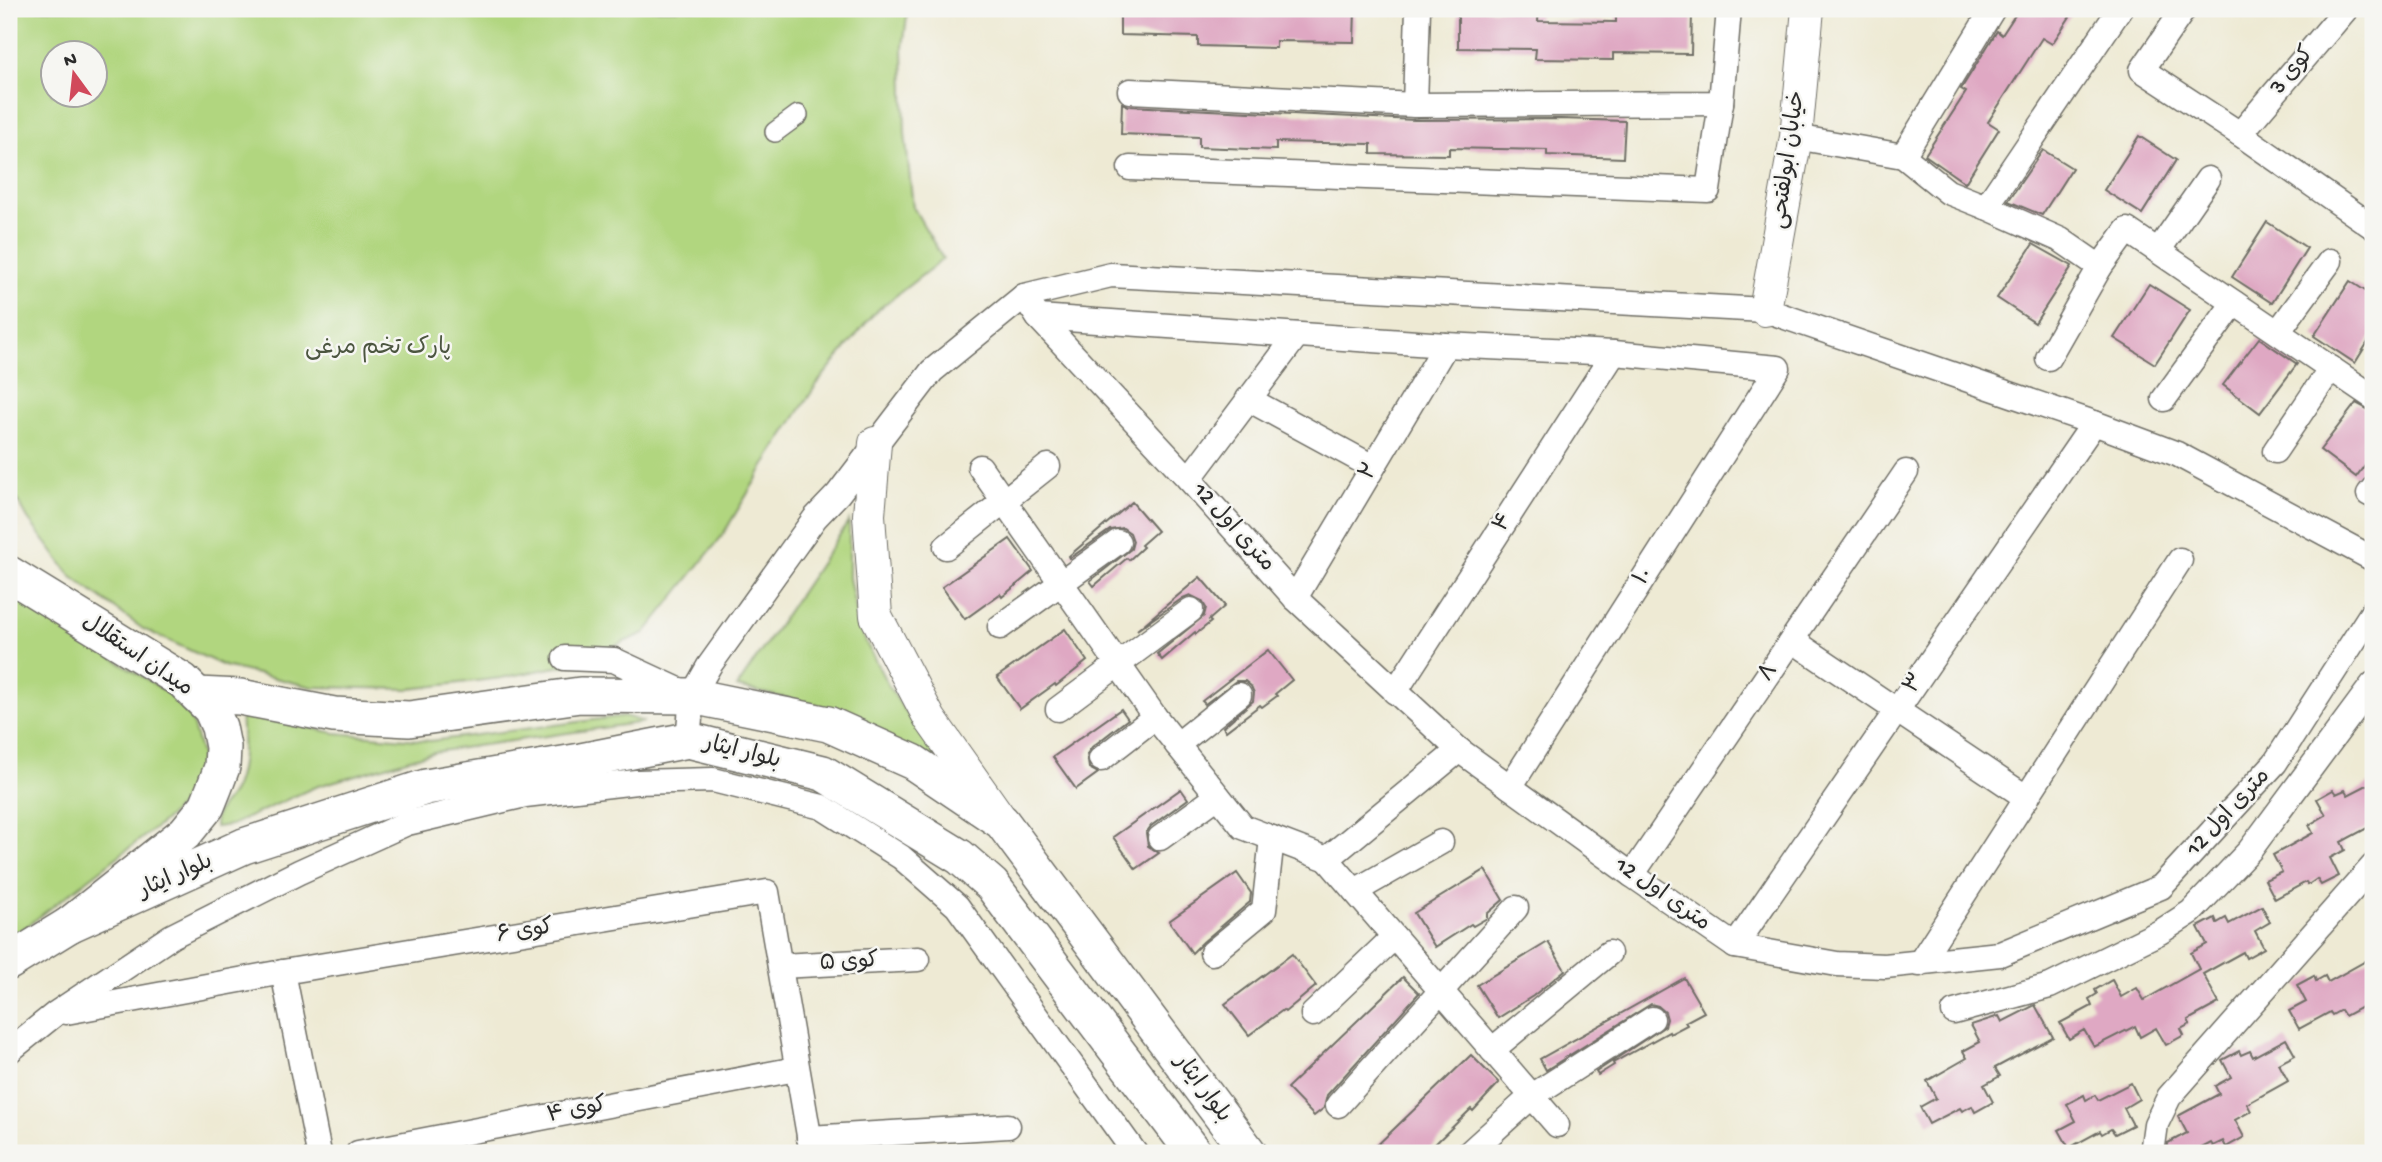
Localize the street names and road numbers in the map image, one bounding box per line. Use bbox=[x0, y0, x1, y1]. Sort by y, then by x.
street label: کوی 3 bbox=[2264, 41, 2321, 102]
street label: خیابان ابولفتحی bbox=[1766, 89, 1812, 231]
street label: ۲ bbox=[1354, 458, 1386, 486]
street label: 12 متری اول bbox=[1185, 477, 1280, 578]
street label: ۴ bbox=[1488, 508, 1520, 538]
street label: ۱۰ bbox=[1628, 563, 1660, 591]
street label: میدان استقلال bbox=[76, 609, 198, 703]
street label: ۸ bbox=[1753, 659, 1785, 687]
street label: ۳ bbox=[1899, 669, 1931, 699]
street label: بلوار ایثار bbox=[699, 730, 783, 776]
street label: 12 متری اول bbox=[2181, 763, 2277, 863]
street label: بلوار ایثار bbox=[133, 849, 217, 906]
street label: 12 متری اول bbox=[1608, 852, 1715, 938]
street label: کوی ۶ bbox=[495, 914, 555, 950]
street label: کوی ۵ bbox=[819, 948, 879, 978]
street label: بلوار ایثار bbox=[1166, 1048, 1236, 1128]
street label: کوی ۴ bbox=[545, 1092, 609, 1130]

